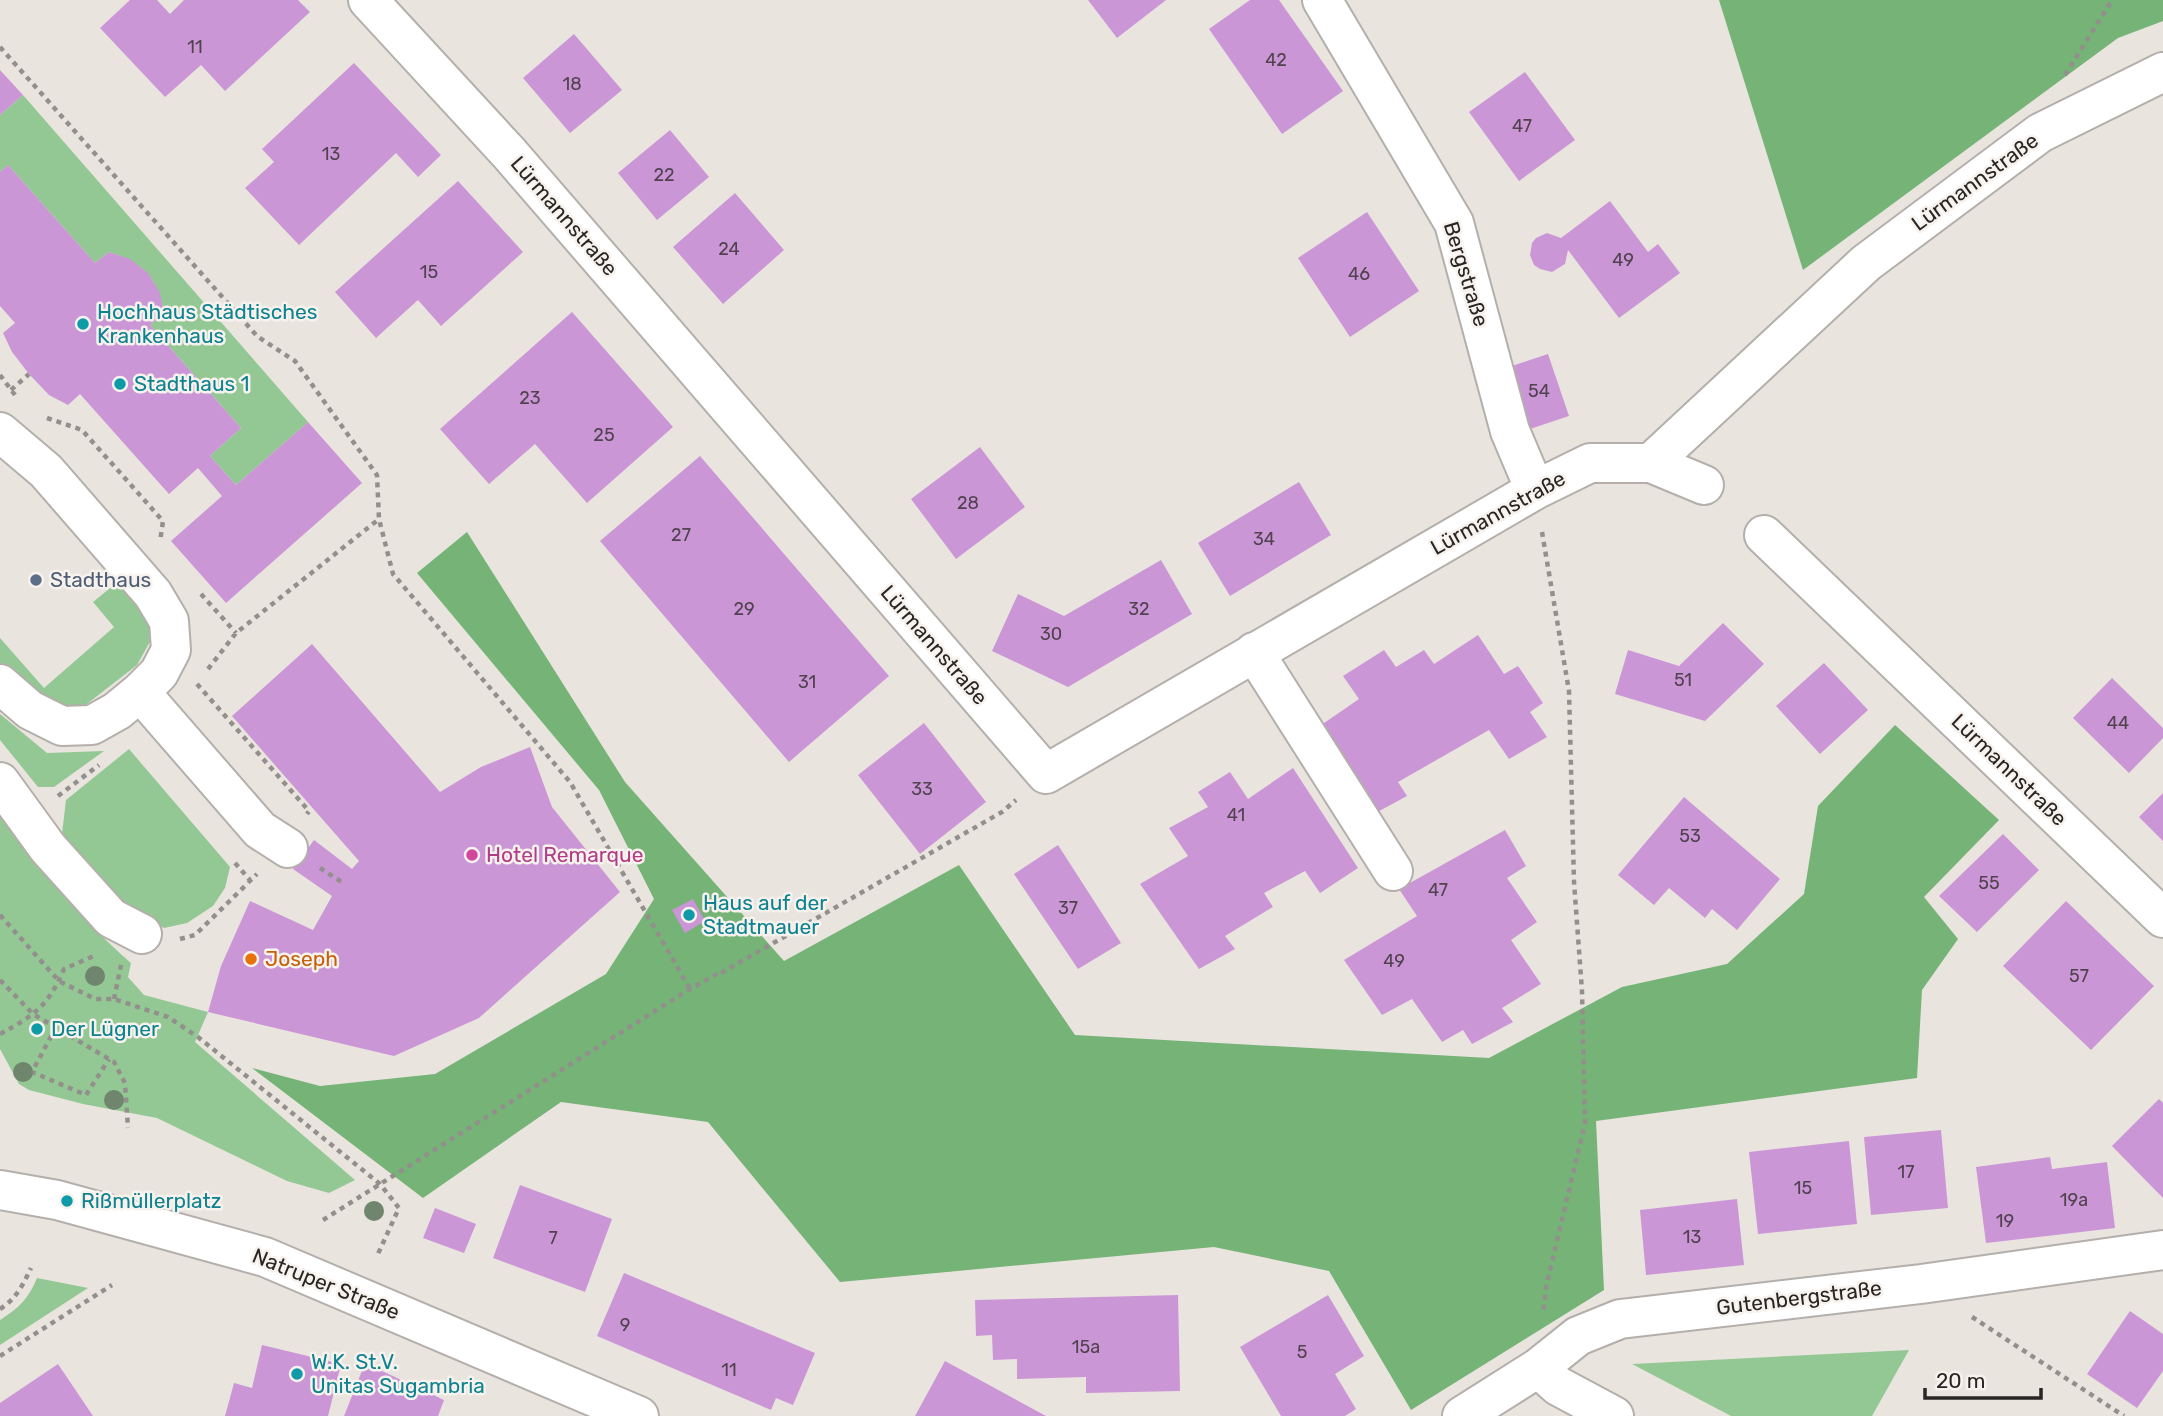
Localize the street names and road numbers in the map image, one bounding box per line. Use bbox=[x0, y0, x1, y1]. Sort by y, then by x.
street label: Lürmannstraße bbox=[1907, 127, 2043, 236]
street label: Lürmannstraße bbox=[506, 151, 623, 281]
street label: Bergstraße bbox=[1439, 218, 1494, 329]
street label: Lürmannstraße bbox=[1426, 465, 1570, 560]
street label: Lürmannstraße bbox=[876, 580, 993, 710]
street label: Lürmannstraße bbox=[1947, 708, 2072, 831]
street label: Natruper Straße bbox=[249, 1243, 403, 1324]
street label: Gutenbergstraße bbox=[1715, 1275, 1883, 1320]

